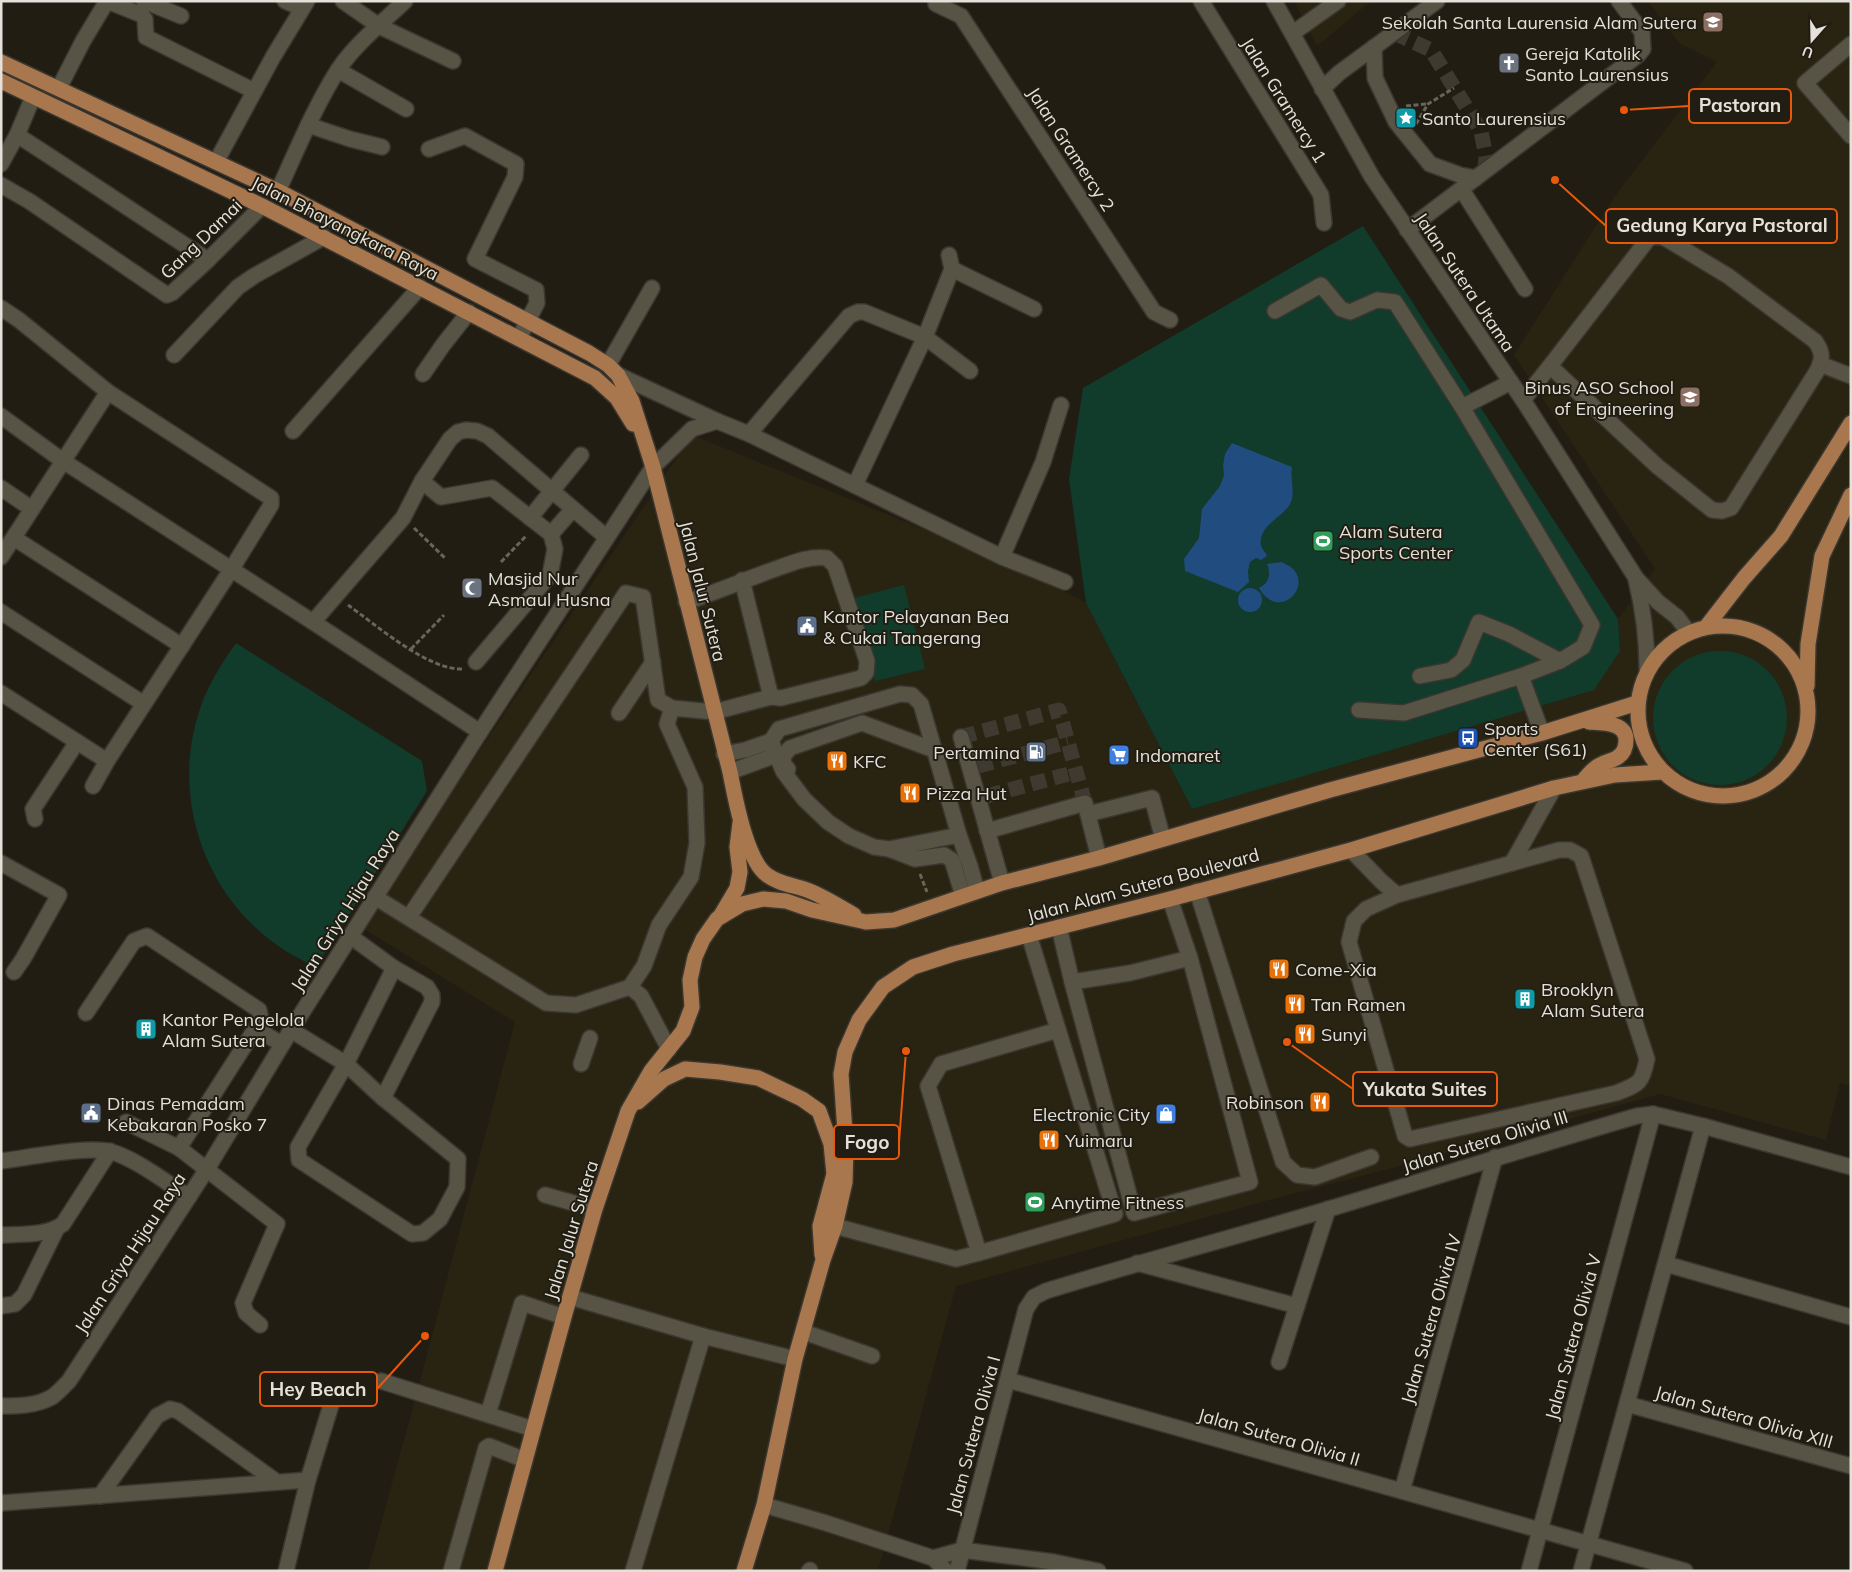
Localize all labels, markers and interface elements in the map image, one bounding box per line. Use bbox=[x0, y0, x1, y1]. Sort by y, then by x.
school or university icon: Sekolah Santa Laurensia Alam Sutera bbox=[1701, 10, 1725, 34]
place label: Sekolah Santa Laurensia Alam Sutera bbox=[1382, 11, 1697, 34]
north arrow bbox=[1787, 15, 1837, 65]
street label: Jalan Gramercy 1 bbox=[1236, 33, 1332, 167]
place label: Gereja Katolik Santo Laurensius bbox=[1525, 42, 1669, 86]
text: U bbox=[1800, 42, 1816, 62]
church icon: Gereja Katolik Santo Laurensius bbox=[1497, 51, 1521, 75]
street label: Jalan Gramercy 2 bbox=[1022, 83, 1120, 215]
callout: Pastoran bbox=[1689, 89, 1791, 123]
text: Pastoran bbox=[1699, 93, 1781, 117]
place icon: Santo Laurensius bbox=[1394, 106, 1418, 130]
place label: Santo Laurensius bbox=[1422, 107, 1566, 130]
street label: Jalan Bhayangkara Raya bbox=[247, 171, 443, 285]
street label: Gang Damai bbox=[155, 194, 247, 284]
street label: Jalan Sutera Utama bbox=[1410, 208, 1520, 356]
callout: Gedung Karya Pastoral bbox=[1606, 209, 1837, 243]
text: Gedung Karya Pastoral bbox=[1616, 213, 1828, 237]
place label: Binus ASO School of Engineering bbox=[1524, 376, 1674, 420]
school or university icon: Binus ASO School of Engineering bbox=[1678, 385, 1702, 409]
street label: Jalan Jalur Sutera bbox=[674, 518, 732, 664]
place label: Alam Sutera Sports Center bbox=[1339, 520, 1453, 564]
sports icon: Alam Sutera Sports Center bbox=[1311, 529, 1335, 553]
place label: Masjid Nur Asmaul Husna bbox=[488, 567, 610, 611]
mosque icon: Masjid Nur Asmaul Husna bbox=[460, 576, 484, 600]
place label: Kantor Pelayanan Bea & Cukai Tangerang bbox=[823, 605, 1009, 649]
public building icon: Kantor Pelayanan Bea & Cukai Tangerang bbox=[795, 614, 819, 638]
place label: Sports Center (S61) bbox=[1484, 717, 1588, 761]
bus stop icon: Sports Center (S61) bbox=[1456, 726, 1480, 750]
fuel station icon: Pertamina bbox=[1024, 740, 1048, 764]
place label: Pertamina bbox=[933, 741, 1020, 764]
supermarket icon: Indomaret bbox=[1107, 743, 1131, 767]
place label: Indomaret bbox=[1135, 744, 1220, 767]
restaurant icon: KFC bbox=[825, 749, 849, 773]
place label: KFC bbox=[853, 750, 887, 773]
restaurant icon: Pizza Hut bbox=[898, 781, 922, 805]
place label: Pizza Hut bbox=[926, 782, 1007, 805]
street label: Jalan Griya Hijau Raya bbox=[286, 824, 404, 996]
street label: Jalan Alam Sutera Boulevard bbox=[1024, 843, 1262, 927]
restaurant icon: Come-Xia bbox=[1267, 957, 1291, 981]
place label: Come-Xia bbox=[1295, 958, 1377, 981]
place label: Brooklyn Alam Sutera bbox=[1541, 978, 1645, 1022]
building icon: Brooklyn Alam Sutera bbox=[1513, 987, 1537, 1011]
restaurant icon: Tan Ramen bbox=[1283, 992, 1307, 1016]
place label: Tan Ramen bbox=[1311, 993, 1406, 1016]
place label: Kantor Pengelola Alam Sutera bbox=[162, 1008, 304, 1052]
building icon: Kantor Pengelola Alam Sutera bbox=[134, 1017, 158, 1041]
restaurant icon: Sunyi bbox=[1293, 1022, 1317, 1046]
place label: Sunyi bbox=[1321, 1023, 1367, 1046]
callout: Yukata Suites bbox=[1353, 1072, 1497, 1106]
text: Yukata Suites bbox=[1362, 1077, 1487, 1101]
restaurant icon: Robinson bbox=[1308, 1090, 1332, 1114]
place label: Robinson bbox=[1226, 1091, 1304, 1114]
place label: Dinas Pemadam Kebakaran Posko 7 bbox=[107, 1092, 267, 1136]
public building icon: Dinas Pemadam Kebakaran Posko 7 bbox=[79, 1101, 103, 1125]
shop icon: Electronic City bbox=[1154, 1102, 1178, 1126]
place label: Electronic City bbox=[1032, 1103, 1150, 1126]
street label: Jalan Sutera Olivia III bbox=[1399, 1105, 1571, 1177]
callout: Fogo bbox=[834, 1125, 899, 1159]
restaurant icon: Yuimaru bbox=[1037, 1128, 1061, 1152]
place label: Yuimaru bbox=[1064, 1129, 1133, 1152]
text: Fogo bbox=[845, 1130, 889, 1154]
street label: Jalan Jalur Sutera bbox=[539, 1158, 603, 1302]
street label: Jalan Griya Hijau Raya bbox=[69, 1168, 191, 1338]
sports icon: Anytime Fitness bbox=[1023, 1190, 1047, 1214]
place label: Anytime Fitness bbox=[1051, 1191, 1184, 1214]
street label: Jalan Sutera Olivia IV bbox=[1396, 1231, 1466, 1407]
street label: Jalan Sutera Olivia V bbox=[1540, 1251, 1606, 1423]
street label: Jalan Sutera Olivia I bbox=[941, 1353, 1005, 1517]
callout: Hey Beach bbox=[260, 1372, 377, 1406]
text: Hey Beach bbox=[270, 1377, 366, 1401]
street label: Jalan Sutera Olivia XIII bbox=[1652, 1381, 1836, 1453]
street label: Jalan Sutera Olivia II bbox=[1195, 1403, 1363, 1471]

